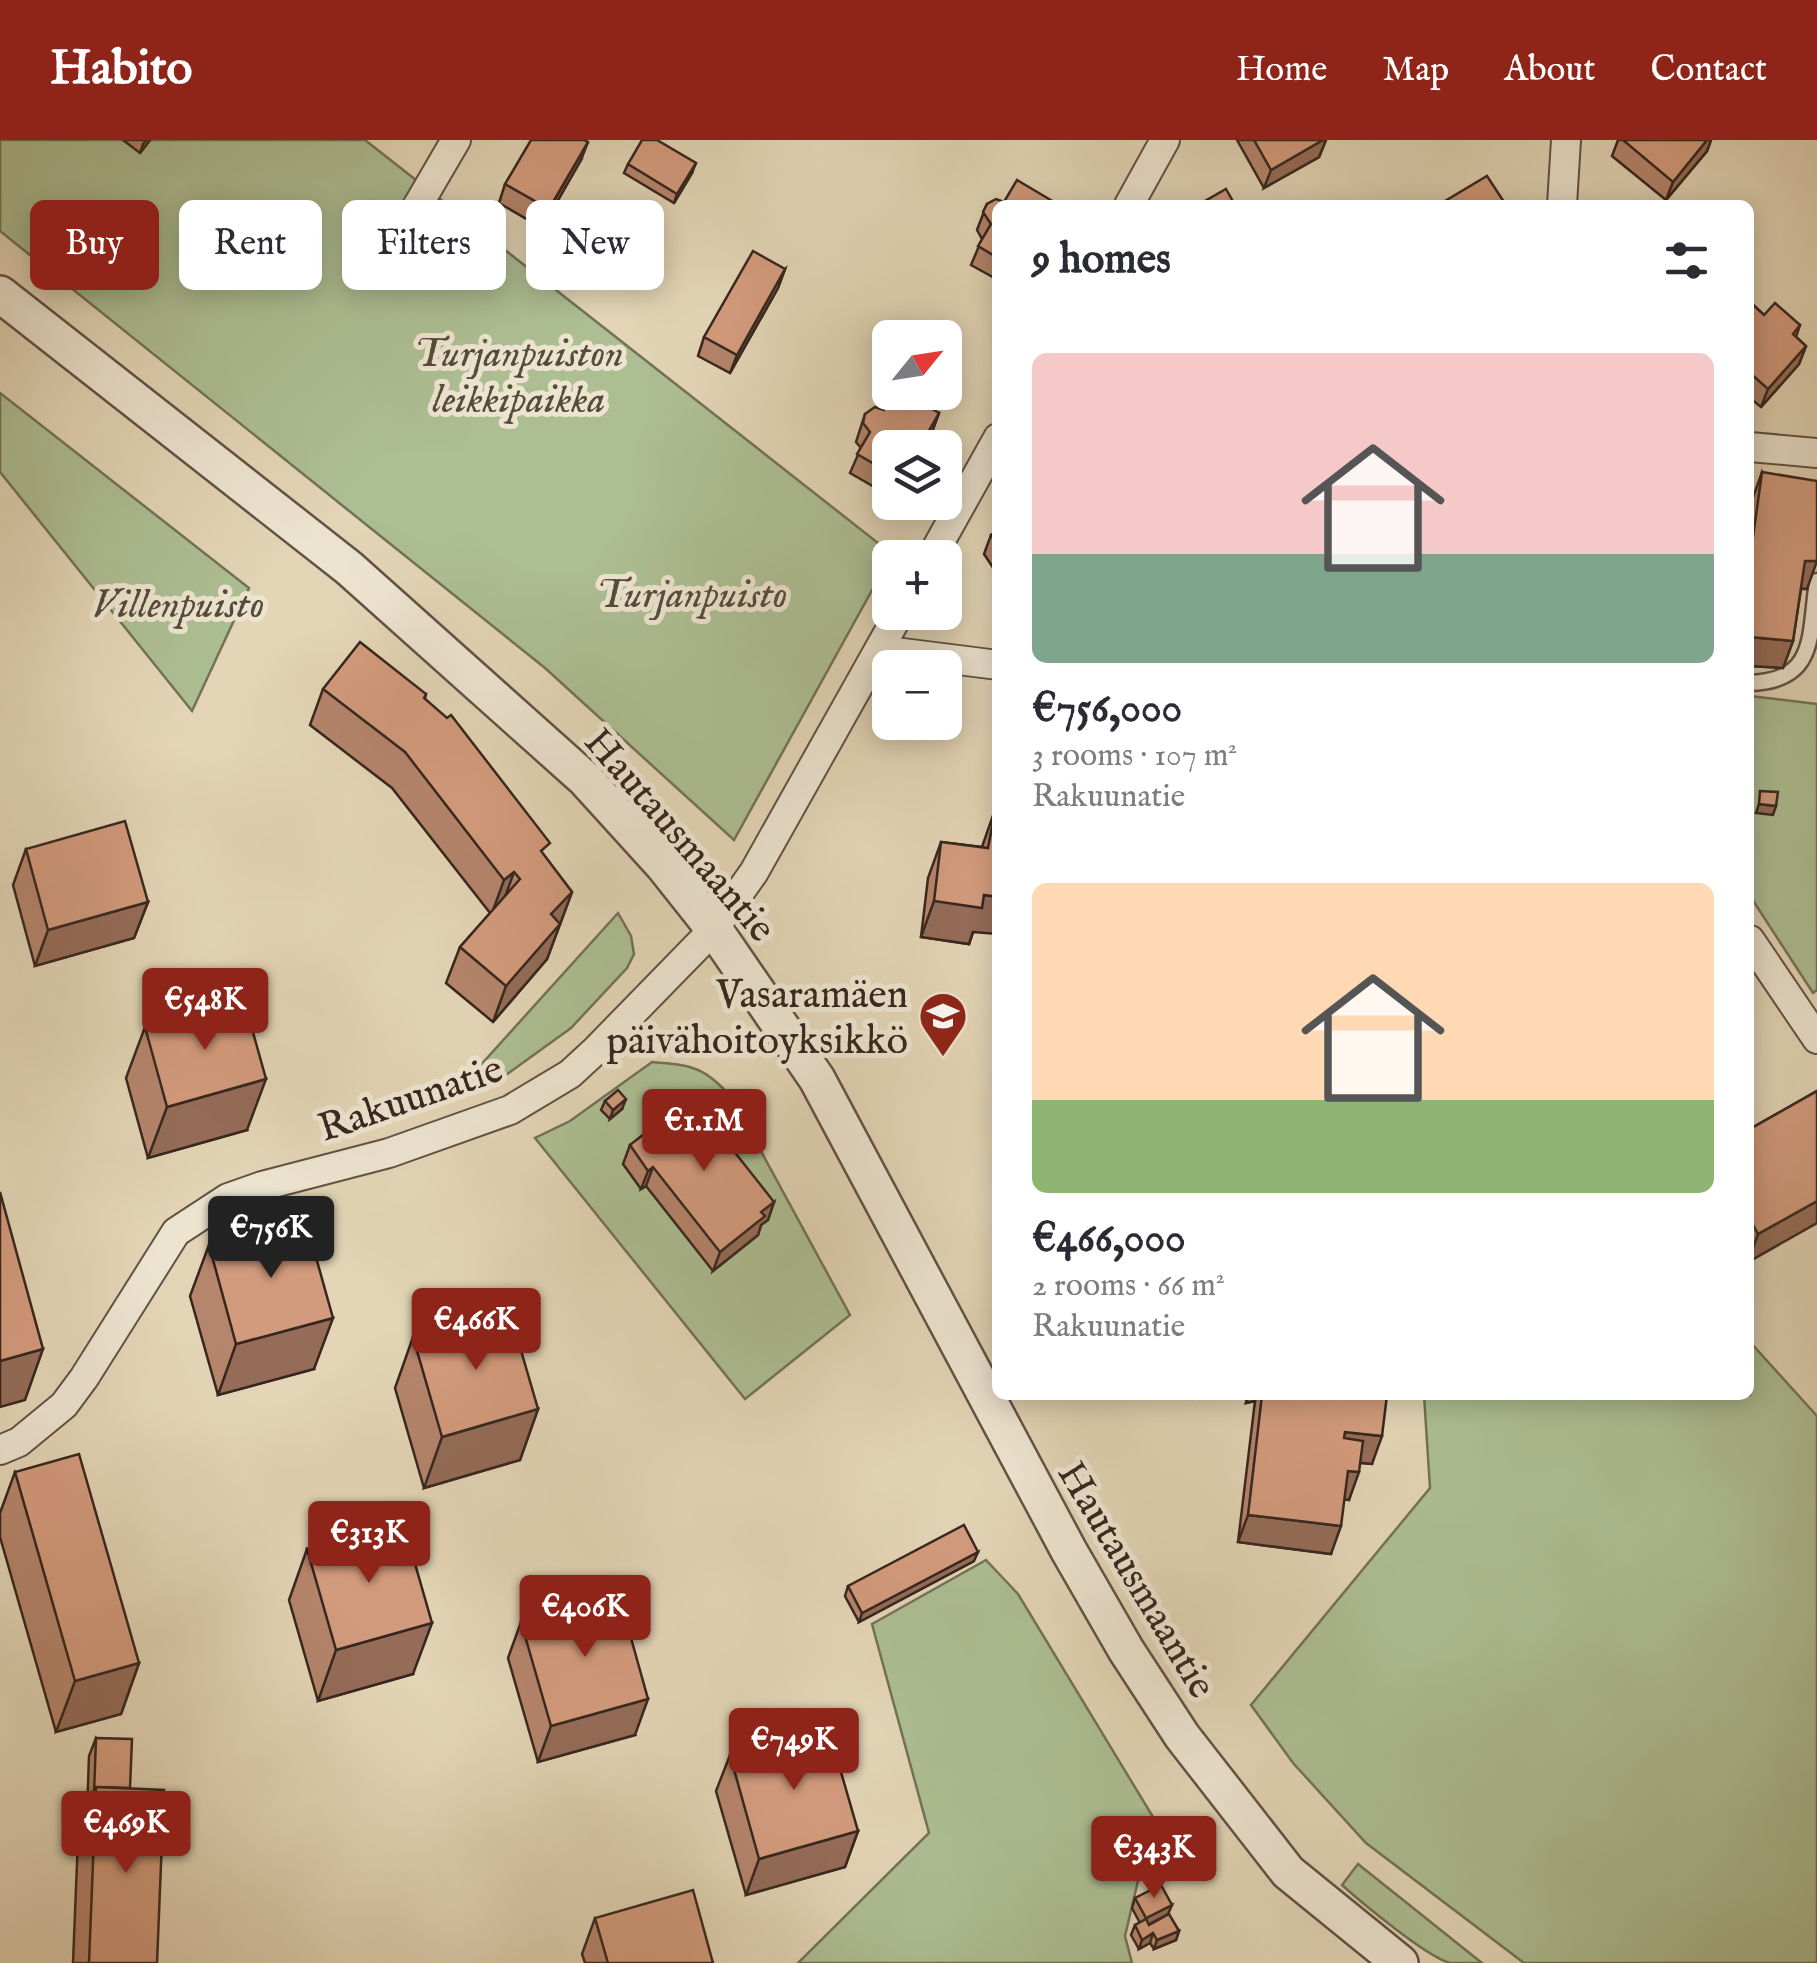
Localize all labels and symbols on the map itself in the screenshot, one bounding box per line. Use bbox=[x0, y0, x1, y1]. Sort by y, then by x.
north arrow bbox=[872, 320, 962, 410]
park label: Turjanpuiston leikkipaikka bbox=[414, 330, 624, 427]
park label: Turjanpuisto bbox=[597, 571, 787, 622]
park label: Villenpuisto bbox=[92, 581, 264, 632]
street label: Hautausmaantie bbox=[571, 719, 785, 954]
pin: €548K bbox=[135, 968, 275, 1053]
place label: Vasaramäen päivähoitoyksikkö bbox=[606, 971, 908, 1068]
school or university icon: Vasaramäen päivähoitoyksikkö bbox=[917, 990, 969, 1058]
street label: Rakuunatie bbox=[312, 1045, 510, 1156]
pin: €1.1M bbox=[634, 1089, 774, 1174]
pin: €756K bbox=[201, 1196, 341, 1281]
pin: €466K bbox=[406, 1288, 546, 1373]
street label: Hautausmaantie bbox=[1044, 1453, 1226, 1709]
pin: €313K bbox=[299, 1501, 439, 1586]
pin: €406K bbox=[515, 1575, 655, 1660]
pin: €749K bbox=[724, 1708, 864, 1793]
pin: €469K bbox=[56, 1791, 196, 1876]
pin: €343K bbox=[1084, 1816, 1224, 1901]

